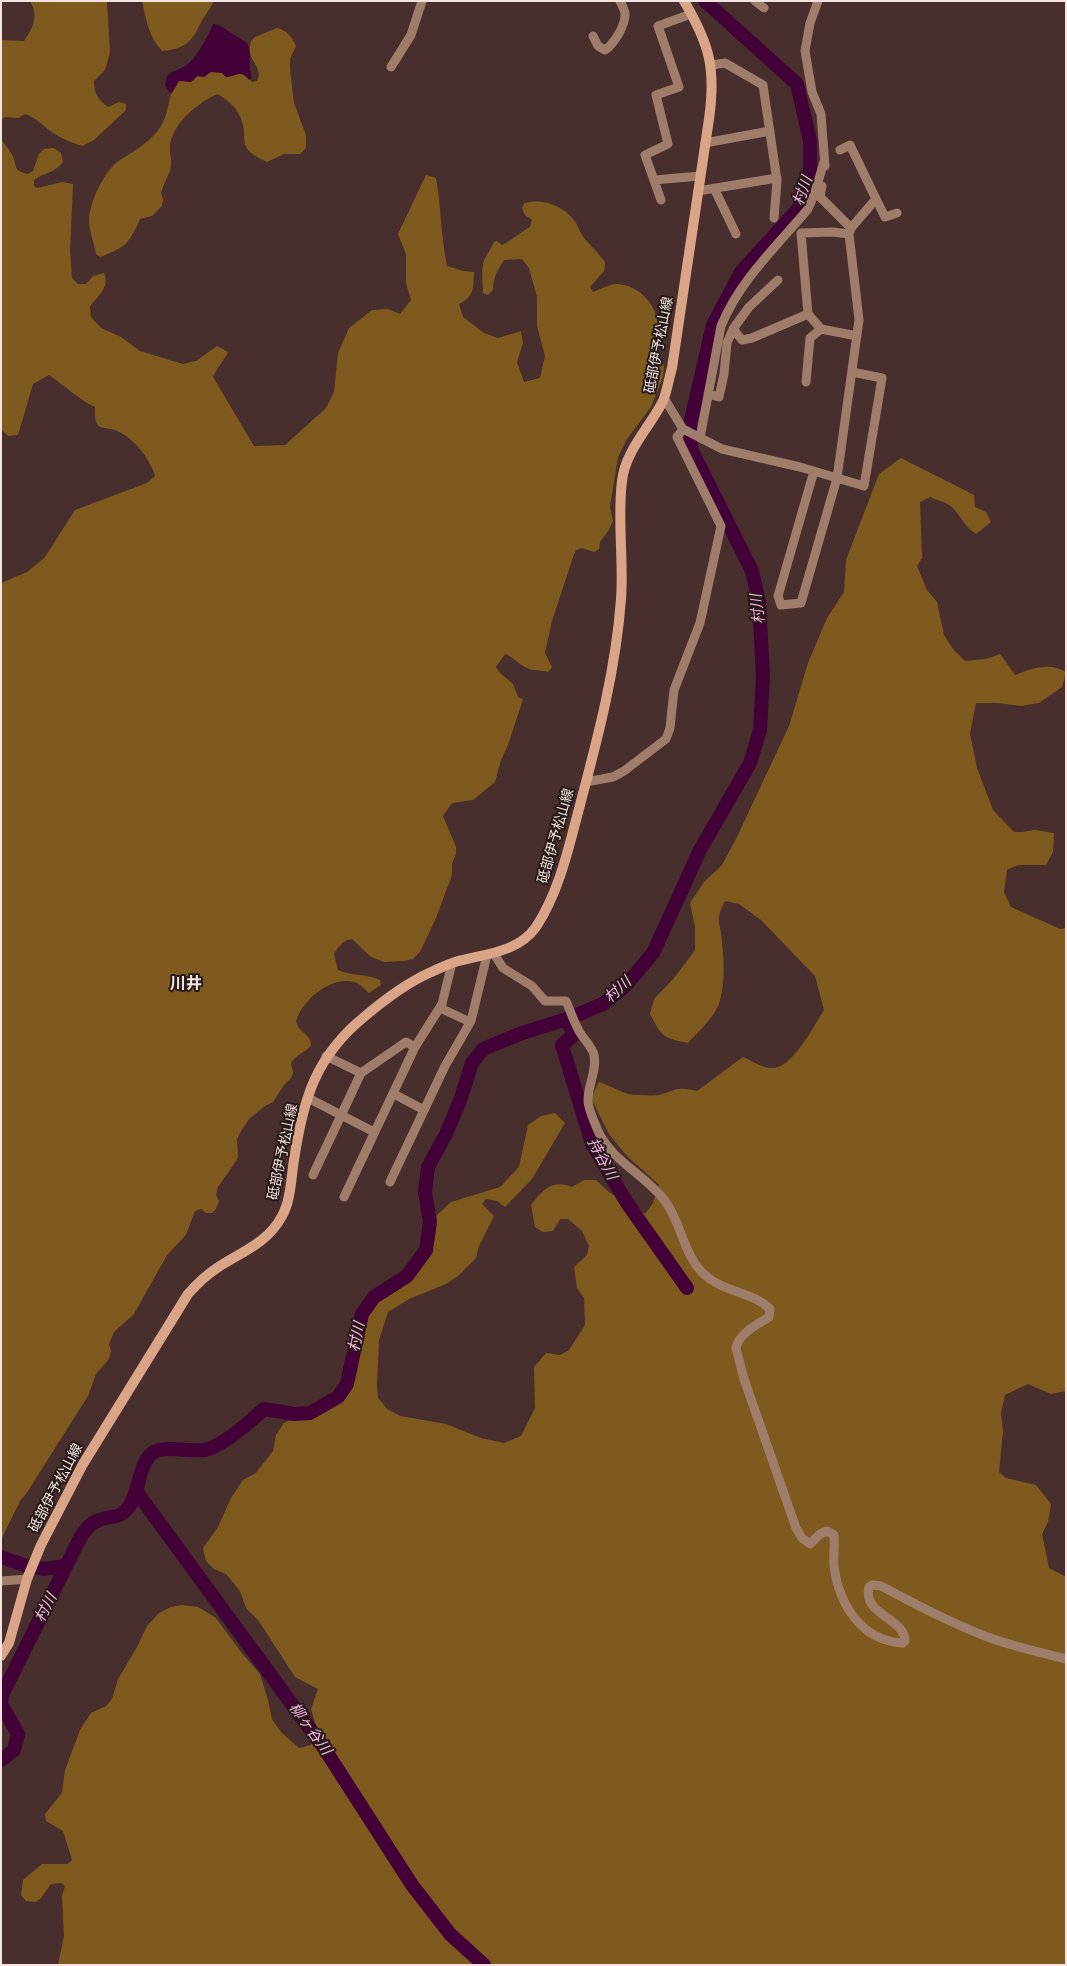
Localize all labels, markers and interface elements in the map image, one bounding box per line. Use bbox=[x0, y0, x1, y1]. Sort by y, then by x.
water label: 村川 bbox=[790, 174, 816, 208]
street label: 砥部伊予松山線 bbox=[641, 295, 677, 395]
water label: 村川 bbox=[747, 593, 769, 625]
street label: 砥部伊予松山線 bbox=[534, 787, 578, 885]
water label: 村川 bbox=[601, 973, 635, 1007]
district label: 川井 bbox=[170, 974, 202, 994]
street label: 砥部伊予松山線 bbox=[265, 1102, 301, 1202]
water label: 持谷川 bbox=[583, 1135, 621, 1183]
water label: 村川 bbox=[345, 1320, 369, 1354]
street label: 砥部伊予松山線 bbox=[26, 1441, 86, 1535]
water label: 村川 bbox=[31, 1591, 61, 1625]
water label: 柳ヶ谷川 bbox=[285, 1699, 335, 1759]

